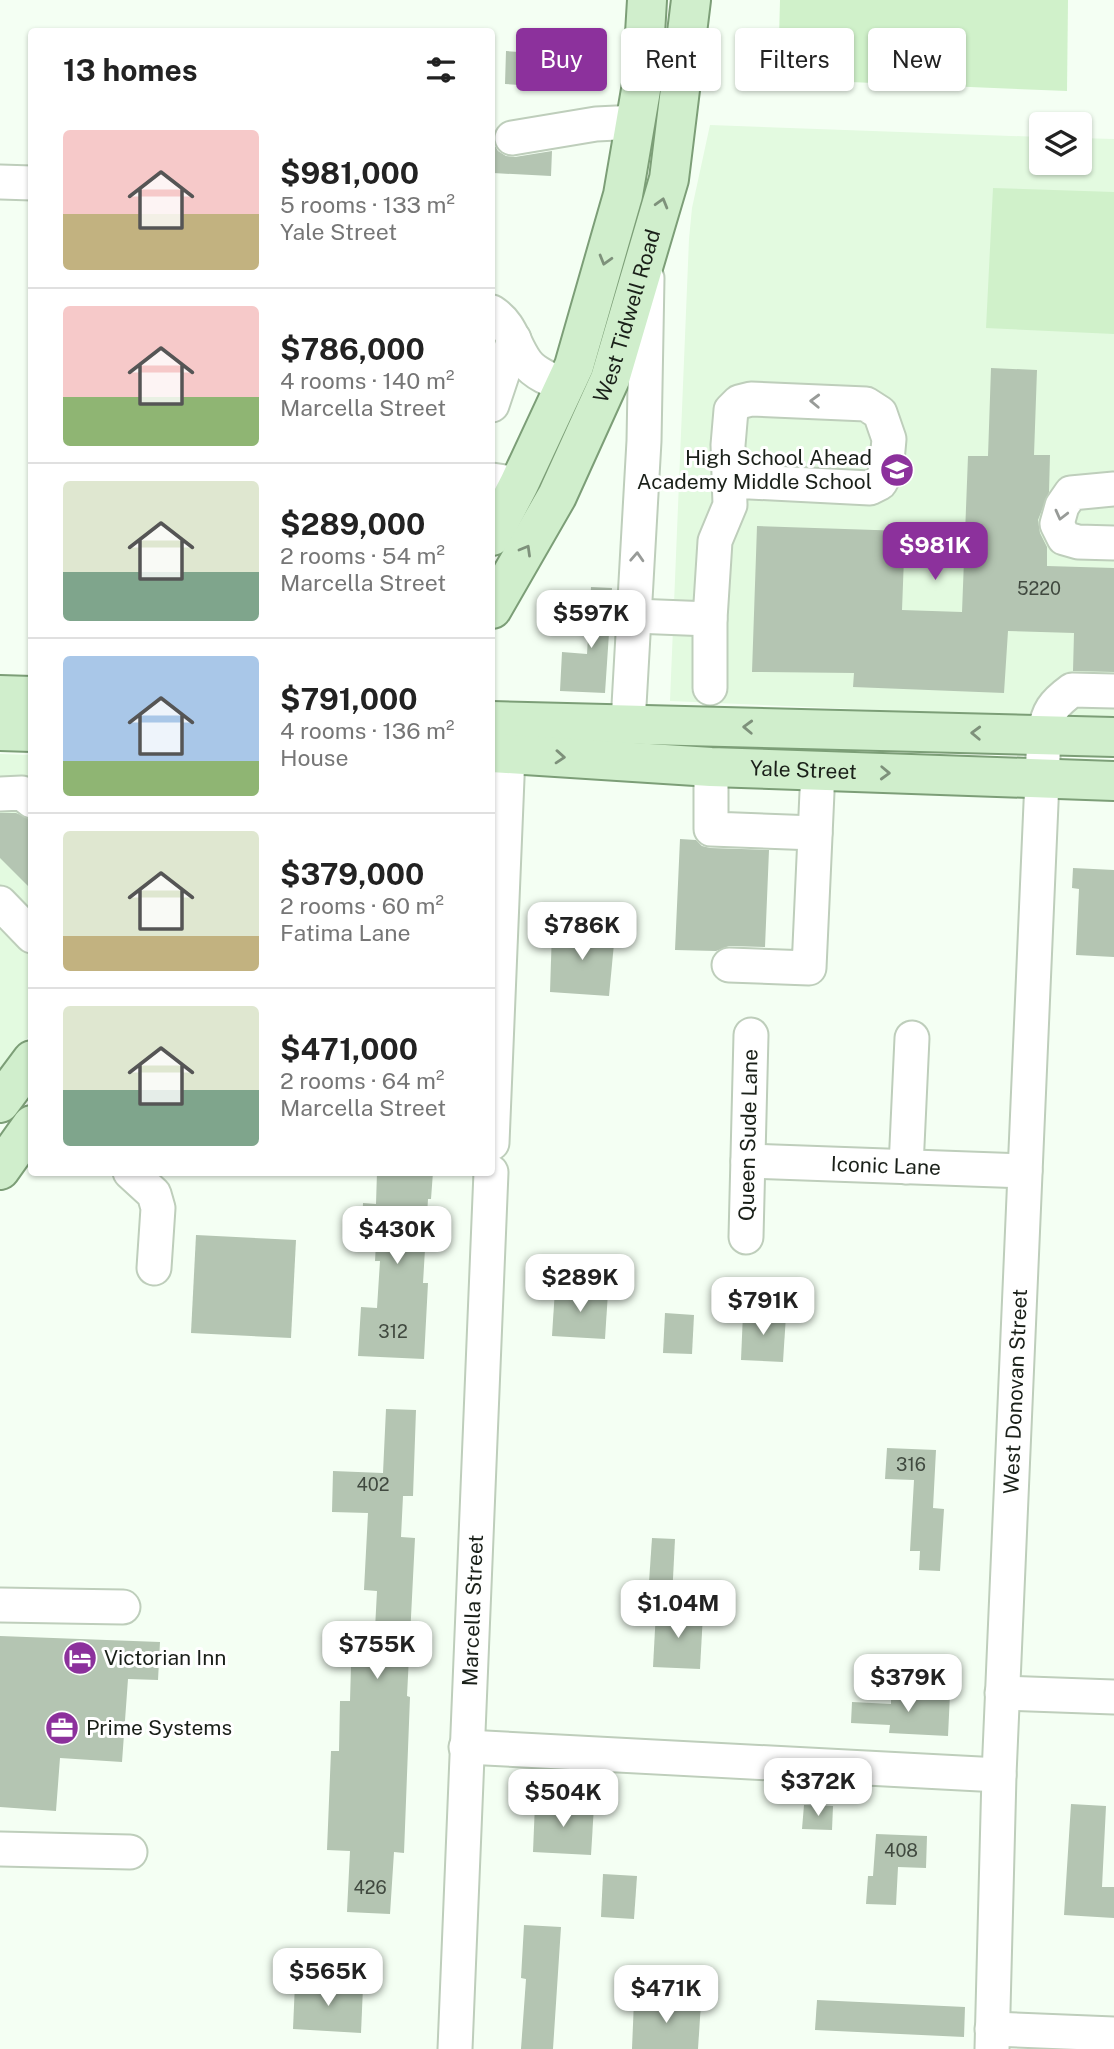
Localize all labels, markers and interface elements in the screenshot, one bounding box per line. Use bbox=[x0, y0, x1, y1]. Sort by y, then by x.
chip: Buy bbox=[516, 28, 607, 91]
chip: Rent bbox=[621, 28, 721, 91]
chip: Filters bbox=[735, 28, 854, 91]
chip: New bbox=[868, 28, 966, 91]
icon: filters bbox=[422, 51, 460, 89]
text: 13 homes bbox=[63, 52, 198, 88]
map controls bbox=[1029, 112, 1092, 175]
button: layers bbox=[1029, 112, 1092, 175]
text: $981,000 bbox=[280, 155, 419, 191]
icon: home bbox=[119, 158, 203, 242]
text: 5 rooms · 133 m² bbox=[280, 191, 455, 218]
one-way arrow bbox=[654, 197, 669, 209]
text: Yale Street bbox=[280, 218, 397, 245]
street label: West Tidwell Road bbox=[588, 226, 665, 407]
one-way arrow bbox=[598, 254, 613, 266]
text: $786,000 bbox=[280, 331, 425, 367]
icon: home bbox=[119, 334, 203, 418]
text: 4 rooms · 140 m² bbox=[280, 367, 454, 394]
text: Marcella Street bbox=[280, 394, 446, 421]
one-way arrow bbox=[809, 394, 820, 409]
place label: High School Ahead Academy Middle School bbox=[637, 445, 872, 494]
school or university icon: High School Ahead Academy Middle School bbox=[878, 451, 916, 489]
text: $289,000 bbox=[280, 506, 425, 542]
one-way arrow bbox=[1055, 508, 1069, 520]
icon: home bbox=[119, 509, 203, 593]
pin: $981K bbox=[886, 522, 984, 582]
text: $981K bbox=[899, 531, 971, 558]
text: 2 rooms · 54 m² bbox=[280, 542, 445, 569]
one-way arrow bbox=[518, 545, 531, 557]
one-way arrow bbox=[630, 552, 645, 563]
text: Marcella Street bbox=[280, 569, 446, 596]
house number: 5220 bbox=[1017, 578, 1061, 599]
pin: $597K bbox=[542, 590, 640, 650]
text: $597K bbox=[553, 599, 629, 626]
text: $791,000 bbox=[280, 681, 418, 717]
icon: home bbox=[119, 684, 203, 768]
text: 4 rooms · 136 m² bbox=[280, 717, 454, 744]
one-way arrow bbox=[743, 719, 754, 734]
one-way arrow bbox=[970, 725, 981, 740]
text: House bbox=[280, 744, 348, 771]
one-way arrow bbox=[555, 749, 566, 764]
street label: Yale Street bbox=[750, 755, 857, 784]
one-way arrow bbox=[880, 765, 891, 780]
text: $379,000 bbox=[280, 856, 424, 892]
icon: home bbox=[119, 859, 203, 943]
text: 2 rooms · 60 m² bbox=[280, 892, 444, 919]
pin: $786K bbox=[533, 902, 631, 962]
text: $786K bbox=[544, 911, 620, 938]
text: Fatima Lane bbox=[280, 919, 411, 946]
text: $471,000 bbox=[280, 1031, 418, 1067]
icon: home bbox=[119, 1034, 203, 1118]
street label: Queen Sude Lane bbox=[733, 1049, 763, 1221]
text: 2 rooms · 64 m² bbox=[280, 1067, 444, 1094]
text: Marcella Street bbox=[280, 1094, 446, 1121]
street label: Iconic Lane bbox=[830, 1151, 941, 1180]
pin: $430K bbox=[348, 1206, 446, 1266]
text: $430K bbox=[358, 1215, 436, 1242]
pin: $289K bbox=[531, 1254, 629, 1314]
text: $289K bbox=[541, 1263, 619, 1290]
pin: $791K bbox=[714, 1278, 812, 1337]
text: $791K bbox=[727, 1286, 799, 1313]
street label: West Donovan Street bbox=[998, 1288, 1032, 1495]
house number: 312 bbox=[378, 1321, 408, 1342]
house number: 316 bbox=[896, 1454, 926, 1475]
house number: 402 bbox=[356, 1474, 390, 1495]
street label: Marcella Street bbox=[457, 1534, 488, 1687]
pin: $1.04M bbox=[621, 1580, 735, 1640]
text: $1.04M bbox=[637, 1589, 719, 1616]
pin: $755K bbox=[328, 1622, 426, 1681]
text: $755K bbox=[338, 1630, 416, 1657]
hotel icon: Victorian Inn bbox=[61, 1639, 99, 1677]
place label: Victorian Inn bbox=[104, 1645, 226, 1670]
pin: $379K bbox=[859, 1654, 957, 1714]
text: $379K bbox=[870, 1663, 946, 1690]
office icon: Prime Systems bbox=[43, 1709, 81, 1747]
place label: Prime Systems bbox=[86, 1715, 232, 1740]
pin: $372K bbox=[769, 1758, 867, 1818]
text: $372K bbox=[780, 1767, 856, 1794]
pin: $504K bbox=[514, 1770, 612, 1829]
text: $504K bbox=[524, 1778, 602, 1805]
house number: 408 bbox=[884, 1840, 918, 1861]
house number: 426 bbox=[353, 1877, 387, 1898]
pin: $565K bbox=[279, 1948, 377, 2008]
text: $565K bbox=[289, 1957, 367, 1984]
pin: $471K bbox=[617, 1966, 715, 2025]
text: $471K bbox=[630, 1974, 702, 2001]

